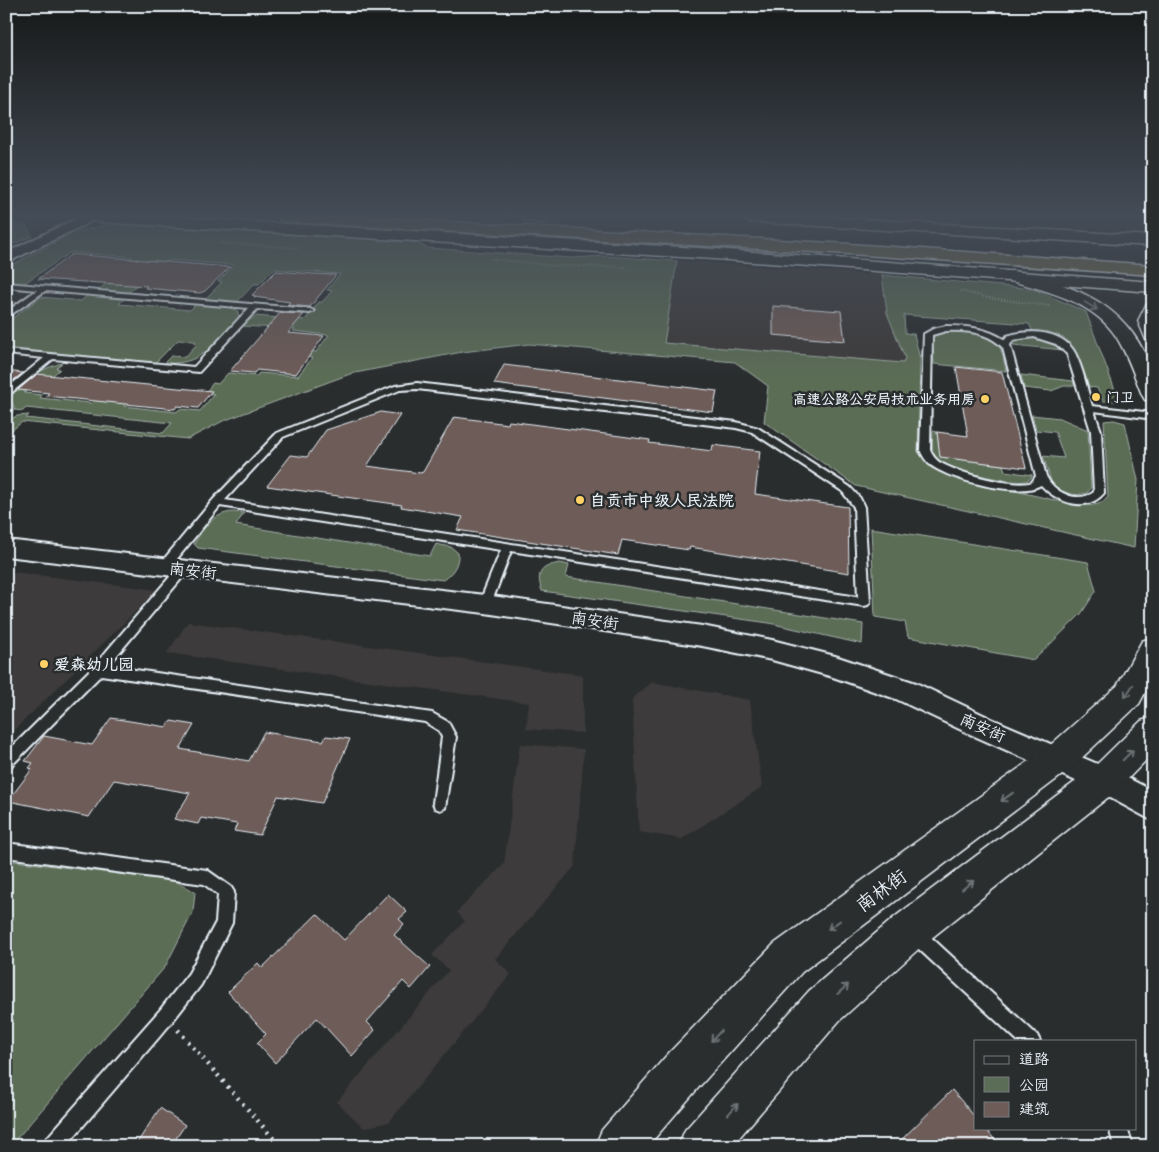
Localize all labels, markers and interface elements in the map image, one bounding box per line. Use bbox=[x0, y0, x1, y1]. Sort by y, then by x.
one-way arrow bbox=[1084, 301, 1099, 311]
place label: 门卫 bbox=[1106, 389, 1134, 407]
place label: 高速公路公安局技术业务用房 bbox=[793, 391, 975, 409]
marker: 门卫 bbox=[1090, 391, 1102, 403]
marker: 高速公路公安局技术业务用房 bbox=[979, 393, 991, 405]
place label: 自贡市中级人民法院 bbox=[590, 491, 734, 512]
marker: 自贡市中级人民法院 bbox=[574, 494, 586, 506]
street label: 南安街 bbox=[168, 559, 218, 584]
street label: 南安街 bbox=[570, 608, 620, 635]
place label: 爱森幼儿园 bbox=[54, 655, 134, 676]
marker: 爱森幼儿园 bbox=[38, 658, 50, 670]
one-way arrow bbox=[1124, 684, 1135, 698]
street label: 南安街 bbox=[956, 709, 1009, 748]
one-way arrow bbox=[1122, 750, 1134, 762]
one-way arrow bbox=[1000, 792, 1014, 802]
street label: 南林街 bbox=[851, 864, 912, 918]
one-way arrow bbox=[961, 880, 974, 891]
one-way arrow bbox=[828, 919, 841, 930]
one-way arrow bbox=[836, 984, 849, 995]
one-way arrow bbox=[710, 1029, 722, 1042]
legend bbox=[974, 1040, 1136, 1130]
text: 道路 bbox=[1019, 1050, 1049, 1070]
text: 公园 bbox=[1019, 1076, 1049, 1096]
text: 建筑 bbox=[1019, 1100, 1049, 1120]
one-way arrow bbox=[727, 1102, 739, 1115]

